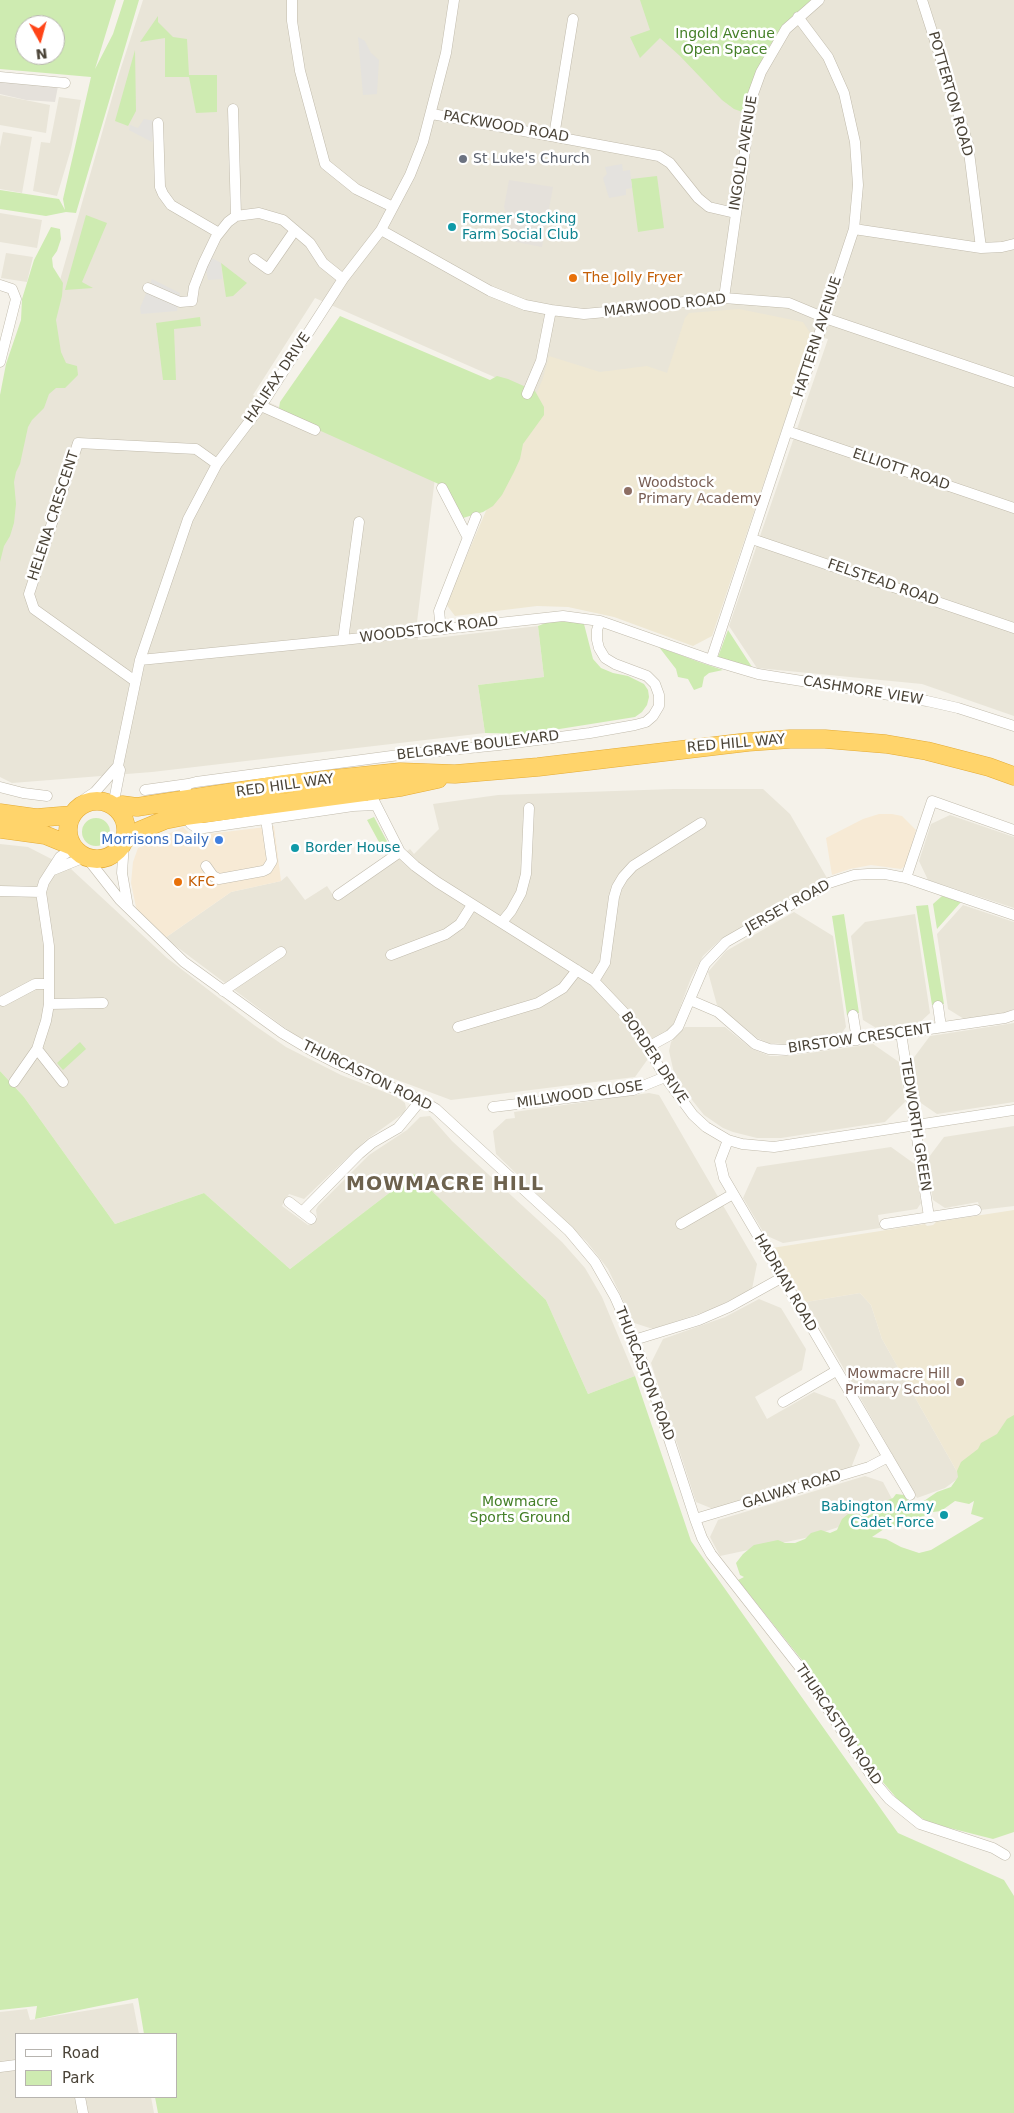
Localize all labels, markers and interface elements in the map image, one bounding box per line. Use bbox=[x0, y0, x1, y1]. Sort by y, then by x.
north arrow bbox=[15, 15, 65, 65]
park label: Ingold Avenue Open Space bbox=[675, 26, 775, 58]
street label: POTTERTON ROAD bbox=[924, 30, 976, 158]
text: N bbox=[35, 45, 48, 63]
street label: INGOLD AVENUE bbox=[727, 94, 761, 212]
street label: PACKWOOD ROAD bbox=[442, 108, 570, 146]
place label: St Luke's Church bbox=[473, 151, 590, 167]
marker: St Luke's Church bbox=[457, 153, 469, 165]
place label: Former Stocking Farm Social Club bbox=[462, 211, 578, 243]
marker: Former Stocking Farm Social Club bbox=[446, 221, 458, 233]
place label: The Jolly Fryer bbox=[583, 270, 682, 286]
marker: The Jolly Fryer bbox=[567, 272, 579, 284]
street label: HATTERN AVENUE bbox=[791, 274, 845, 400]
street label: MARWOOD ROAD bbox=[603, 291, 727, 321]
street label: HALIFAX DRIVE bbox=[242, 330, 314, 426]
street label: ELLIOTT ROAD bbox=[850, 445, 952, 495]
street label: HELENA CRESCENT bbox=[25, 449, 83, 583]
place label: Woodstock Primary Academy bbox=[638, 475, 762, 508]
marker: Woodstock Primary Academy bbox=[622, 485, 634, 497]
street label: FELSTEAD ROAD bbox=[825, 556, 941, 610]
street label: WOODSTOCK ROAD bbox=[359, 613, 499, 647]
street label: CASHMORE VIEW bbox=[802, 673, 924, 709]
street label: BELGRAVE BOULEVARD bbox=[396, 728, 560, 764]
street label: RED HILL WAY bbox=[686, 731, 786, 757]
street label: RED HILL WAY bbox=[235, 771, 335, 801]
place label: Morrisons Daily bbox=[101, 832, 209, 848]
marker: Morrisons Daily bbox=[213, 834, 225, 846]
place label: Border House bbox=[305, 840, 400, 856]
marker: Border House bbox=[289, 842, 301, 854]
place label: KFC bbox=[188, 874, 215, 890]
marker: KFC bbox=[172, 876, 184, 888]
street label: JERSEY ROAD bbox=[743, 877, 833, 937]
street label: BORDER DRIVE bbox=[617, 1009, 691, 1107]
street label: BIRSTOW CRESCENT bbox=[787, 1021, 933, 1057]
street label: THURCASTON ROAD bbox=[300, 1037, 434, 1115]
street label: TEDWORTH GREEN bbox=[896, 1058, 934, 1192]
street label: MILLWOOD CLOSE bbox=[516, 1078, 644, 1112]
district label: MOWMACRE HILL bbox=[344, 1174, 546, 1196]
street label: HADRIAN ROAD bbox=[750, 1231, 820, 1335]
street label: THURCASTON ROAD bbox=[611, 1305, 677, 1443]
place label: Mowmacre Hill Primary School bbox=[845, 1366, 950, 1398]
marker: Mowmacre Hill Primary School bbox=[954, 1376, 966, 1388]
street label: GALWAY ROAD bbox=[741, 1467, 843, 1513]
park label: Mowmacre Sports Ground bbox=[470, 1494, 570, 1526]
place label: Babington Army Cadet Force bbox=[821, 1499, 934, 1531]
marker: Babington Army Cadet Force bbox=[938, 1509, 950, 1521]
street label: THURCASTON ROAD bbox=[791, 1661, 885, 1789]
legend bbox=[15, 2033, 178, 2098]
text: Road bbox=[62, 2044, 100, 2062]
text: Park bbox=[62, 2069, 94, 2087]

